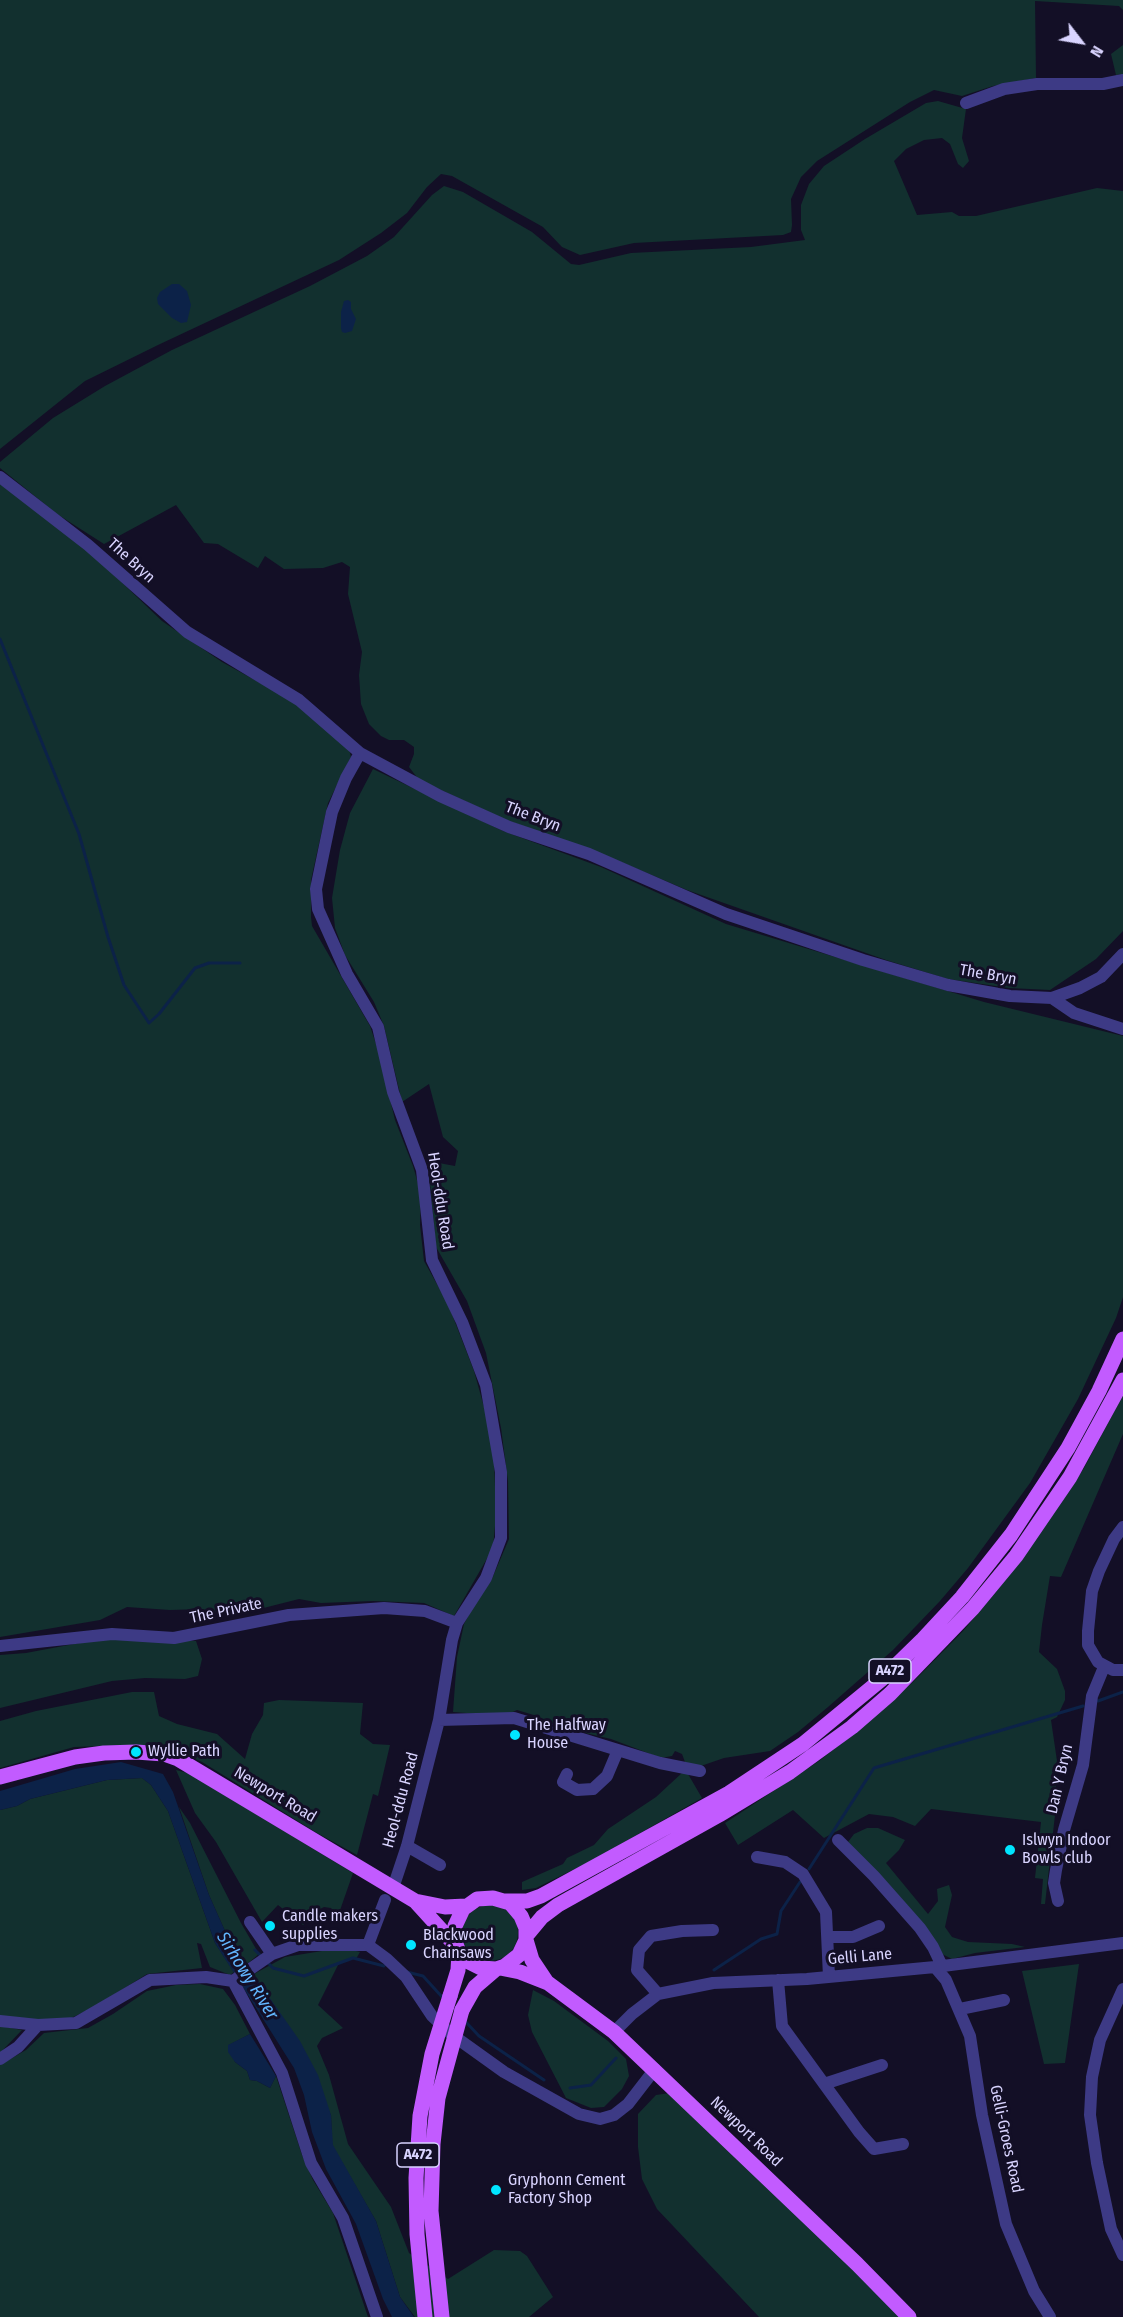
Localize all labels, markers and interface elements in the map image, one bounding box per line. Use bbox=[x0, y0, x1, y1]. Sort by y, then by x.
north arrow bbox=[1051, 12, 1111, 72]
text: N bbox=[1086, 43, 1107, 61]
street label: The Bryn bbox=[103, 535, 159, 587]
street label: The Bryn bbox=[503, 798, 563, 836]
street label: The Bryn bbox=[958, 961, 1018, 989]
street label: Heol-ddu Road bbox=[423, 1151, 457, 1251]
street label: The Private bbox=[188, 1594, 264, 1628]
road number: A472 bbox=[869, 1659, 911, 1683]
place label: The Halfway House bbox=[527, 1716, 606, 1754]
marker: The Halfway House bbox=[508, 1728, 522, 1742]
place label: Wyllie Path bbox=[148, 1742, 220, 1762]
street label: Dan Y Bryn bbox=[1043, 1742, 1077, 1816]
marker: Wyllie Path bbox=[129, 1745, 143, 1759]
street label: Heol-ddu Road bbox=[379, 1750, 423, 1850]
street label: Newport Road bbox=[230, 1763, 320, 1827]
place label: Islwyn Indoor Bowls club bbox=[1022, 1831, 1111, 1869]
marker: Islwyn Indoor Bowls club bbox=[1003, 1843, 1017, 1857]
place label: Candle makers supplies bbox=[282, 1907, 378, 1945]
marker: Candle makers supplies bbox=[263, 1919, 277, 1933]
place label: Blackwood Chainsaws bbox=[423, 1926, 494, 1964]
water label: Sirhowy River bbox=[212, 1928, 282, 2024]
marker: Blackwood Chainsaws bbox=[404, 1938, 418, 1952]
street label: Gelli Lane bbox=[827, 1945, 893, 1969]
street label: Gelli-Groes Road bbox=[985, 2083, 1027, 2195]
street label: Newport Road bbox=[706, 2093, 786, 2171]
road number: A472 bbox=[397, 2143, 439, 2167]
place label: Gryphonn Cement Factory Shop bbox=[508, 2171, 625, 2209]
marker: Gryphonn Cement Factory Shop bbox=[489, 2183, 503, 2197]

